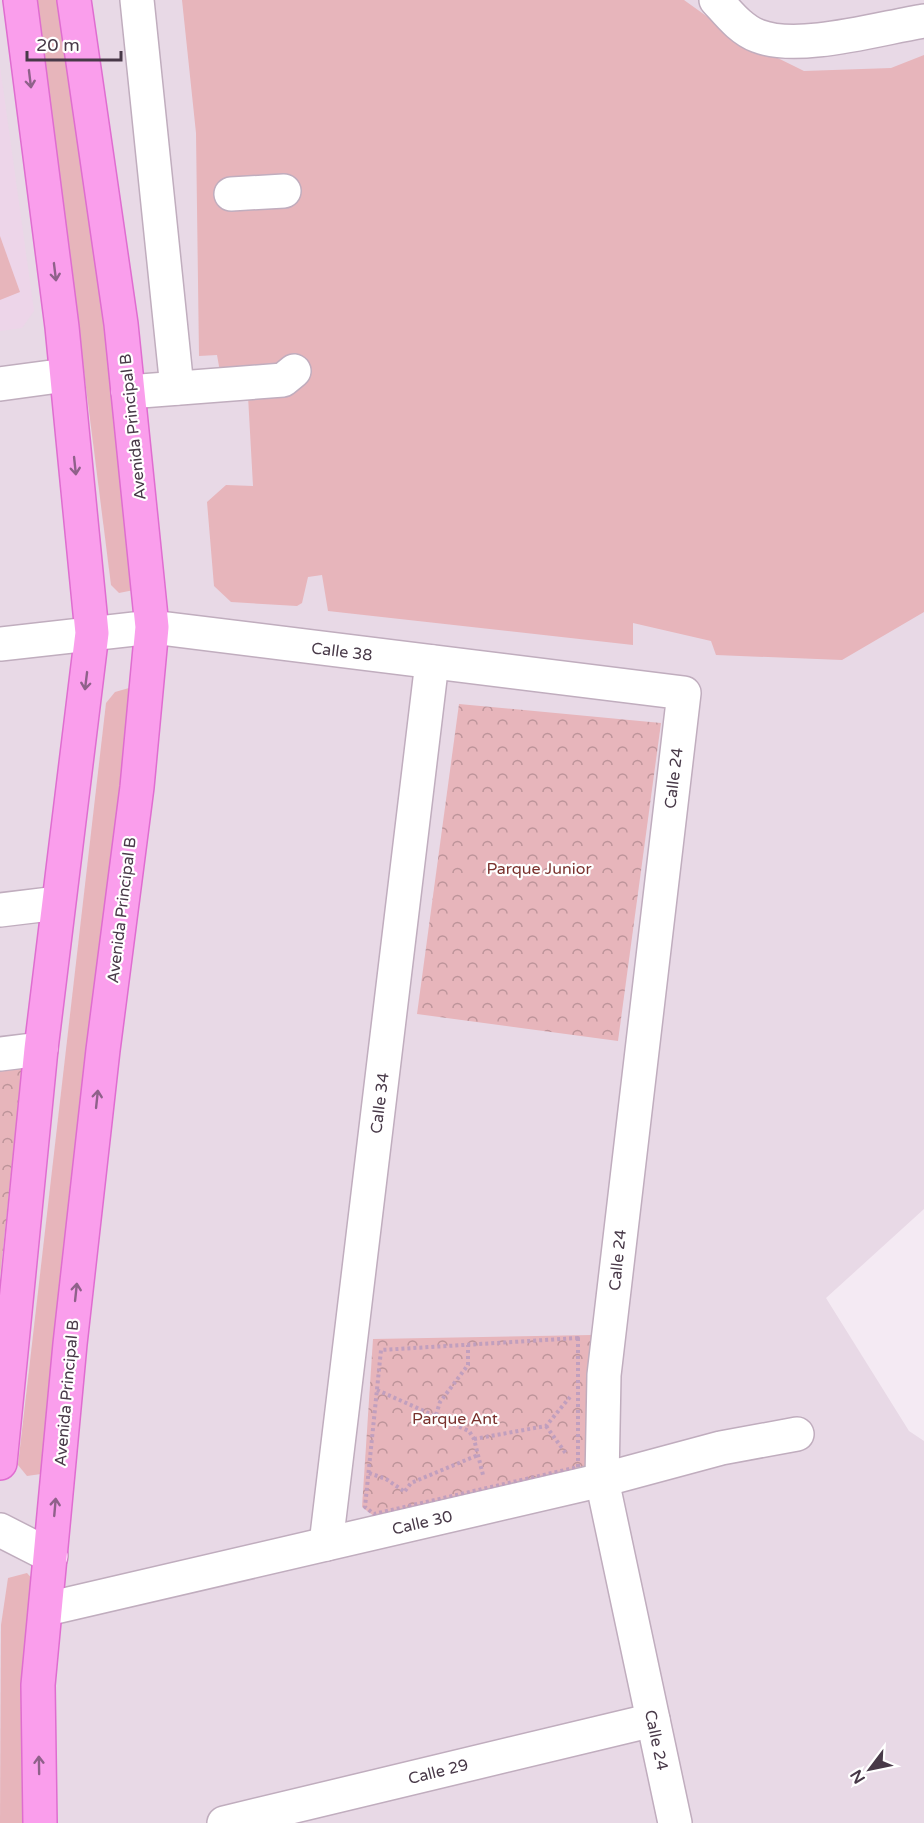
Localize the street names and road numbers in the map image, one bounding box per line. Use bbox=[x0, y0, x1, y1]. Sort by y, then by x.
street label: Avenida Principal B bbox=[115, 353, 151, 501]
street label: Calle 38 bbox=[310, 638, 374, 666]
street label: Calle 24 bbox=[660, 746, 688, 810]
street label: Avenida Principal B bbox=[103, 836, 141, 984]
street label: Calle 34 bbox=[366, 1071, 394, 1135]
street label: Calle 24 bbox=[605, 1229, 631, 1292]
street label: Avenida Principal B bbox=[51, 1319, 83, 1467]
street label: Calle 30 bbox=[390, 1506, 454, 1540]
street label: Calle 24 bbox=[640, 1708, 672, 1772]
street label: Calle 29 bbox=[406, 1755, 470, 1789]

